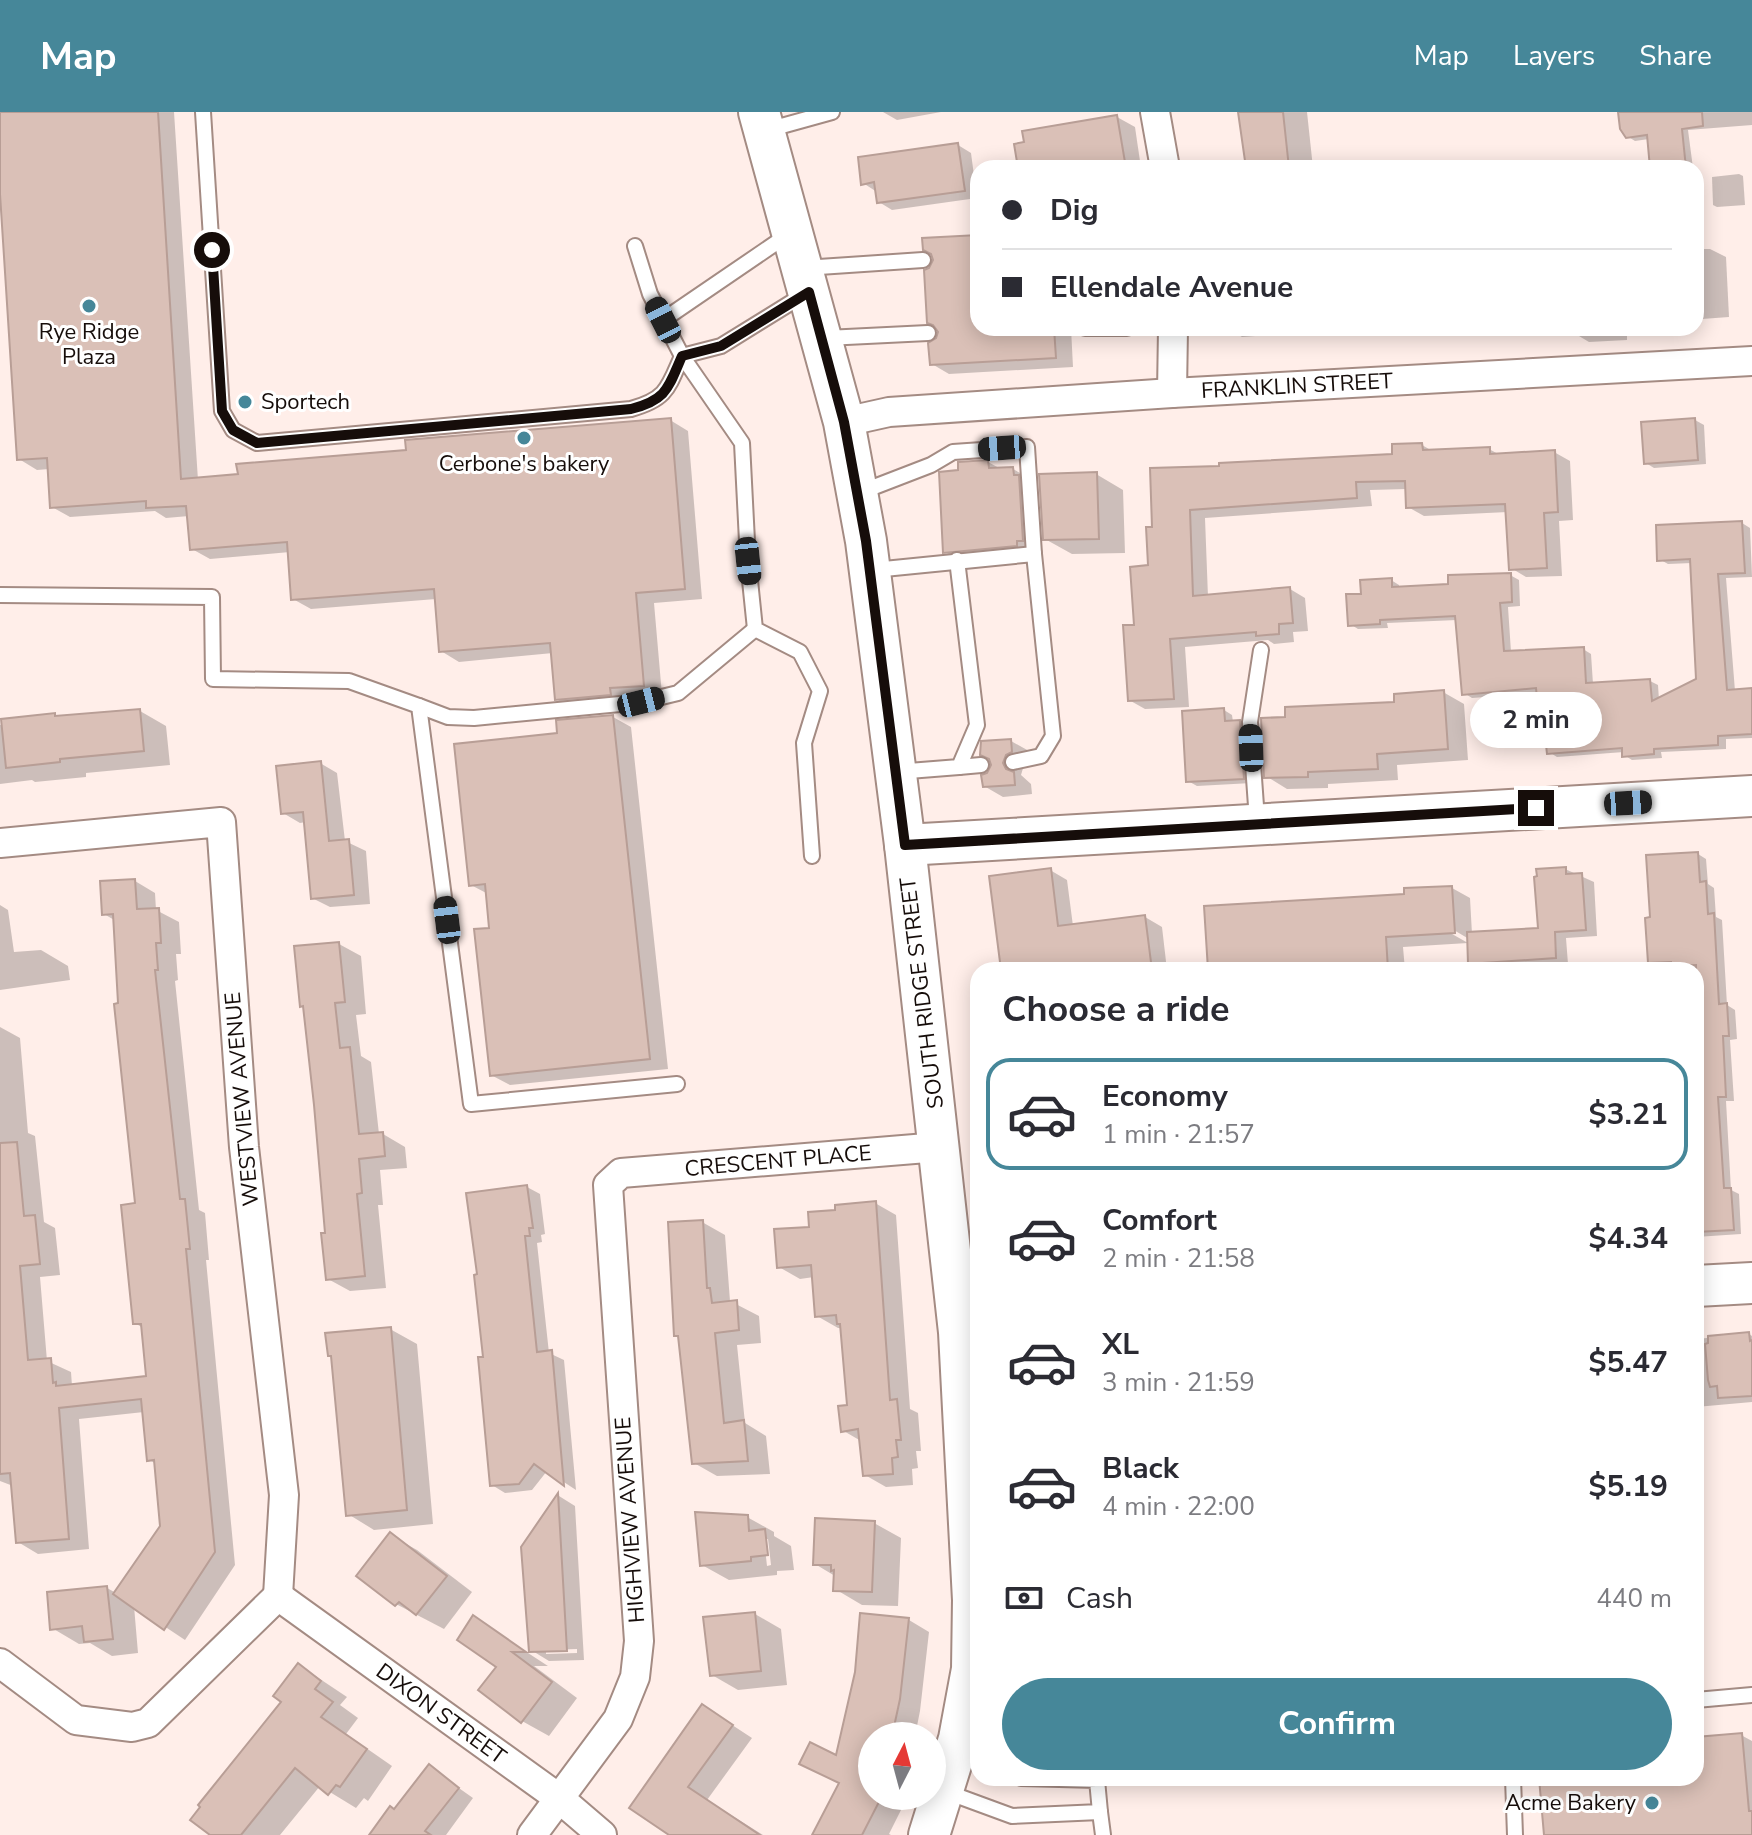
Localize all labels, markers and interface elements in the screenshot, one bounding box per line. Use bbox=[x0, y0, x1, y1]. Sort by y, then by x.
text: Map bbox=[40, 31, 117, 82]
text: Map bbox=[1414, 37, 1469, 75]
text: Layers bbox=[1513, 37, 1595, 75]
text: Share bbox=[1639, 37, 1712, 75]
text: Dig bbox=[1050, 190, 1099, 231]
route start bbox=[194, 232, 230, 268]
text: Ellendale Avenue bbox=[1050, 267, 1293, 308]
car bbox=[641, 293, 685, 347]
marker: Rye Ridge Plaza bbox=[80, 297, 98, 315]
place label: Rye Ridge Plaza bbox=[39, 317, 139, 372]
street label: FRANKLIN STREET bbox=[1200, 366, 1394, 406]
place label: Sportech bbox=[261, 387, 350, 417]
marker: Sportech bbox=[236, 393, 254, 411]
marker: Cerbone's bakery bbox=[515, 429, 533, 447]
car bbox=[977, 434, 1027, 462]
place label: Cerbone's bakery bbox=[439, 449, 610, 479]
car bbox=[734, 536, 762, 586]
car bbox=[615, 685, 667, 719]
callout: 2 min bbox=[1470, 692, 1602, 748]
text: 2 min bbox=[1502, 702, 1570, 737]
car bbox=[1238, 724, 1264, 772]
route end bbox=[1518, 790, 1554, 826]
car bbox=[1603, 790, 1653, 816]
street label: SOUTH RIDGE STREET bbox=[893, 875, 951, 1110]
car bbox=[432, 895, 462, 945]
text: Choose a ride bbox=[1002, 985, 1230, 1034]
street label: WESTVIEW AVENUE bbox=[218, 991, 266, 1207]
text: Economy bbox=[1102, 1076, 1228, 1117]
icon: car bbox=[1006, 1078, 1078, 1150]
text: $3.21 bbox=[1589, 1094, 1668, 1135]
text: 1 min · 21:57 bbox=[1102, 1117, 1255, 1152]
street label: CRESCENT PLACE bbox=[683, 1138, 873, 1184]
text: Comfort bbox=[1102, 1200, 1217, 1241]
icon: car bbox=[1006, 1202, 1078, 1274]
text: $4.34 bbox=[1589, 1218, 1668, 1259]
text: 2 min · 21:58 bbox=[1102, 1241, 1255, 1276]
text: XL bbox=[1102, 1324, 1139, 1365]
icon: car bbox=[1006, 1326, 1078, 1398]
text: $5.47 bbox=[1589, 1342, 1668, 1383]
text: 3 min · 21:59 bbox=[1102, 1365, 1255, 1400]
street label: HIGHVIEW AVENUE bbox=[608, 1416, 652, 1624]
text: Black bbox=[1102, 1448, 1179, 1489]
icon: car bbox=[1006, 1450, 1078, 1522]
text: $5.19 bbox=[1589, 1466, 1668, 1507]
text: 4 min · 22:00 bbox=[1102, 1489, 1255, 1524]
icon: cash bbox=[1002, 1576, 1046, 1620]
text: Cash bbox=[1066, 1578, 1133, 1619]
text: 440 m bbox=[1596, 1581, 1672, 1616]
street label: DIXON STREET bbox=[370, 1657, 513, 1772]
button: Confirm bbox=[1002, 1678, 1672, 1770]
north arrow bbox=[858, 1722, 946, 1810]
map controls bbox=[858, 1722, 946, 1810]
place label: Acme Bakery bbox=[1505, 1788, 1637, 1818]
marker: Acme Bakery bbox=[1643, 1794, 1661, 1812]

